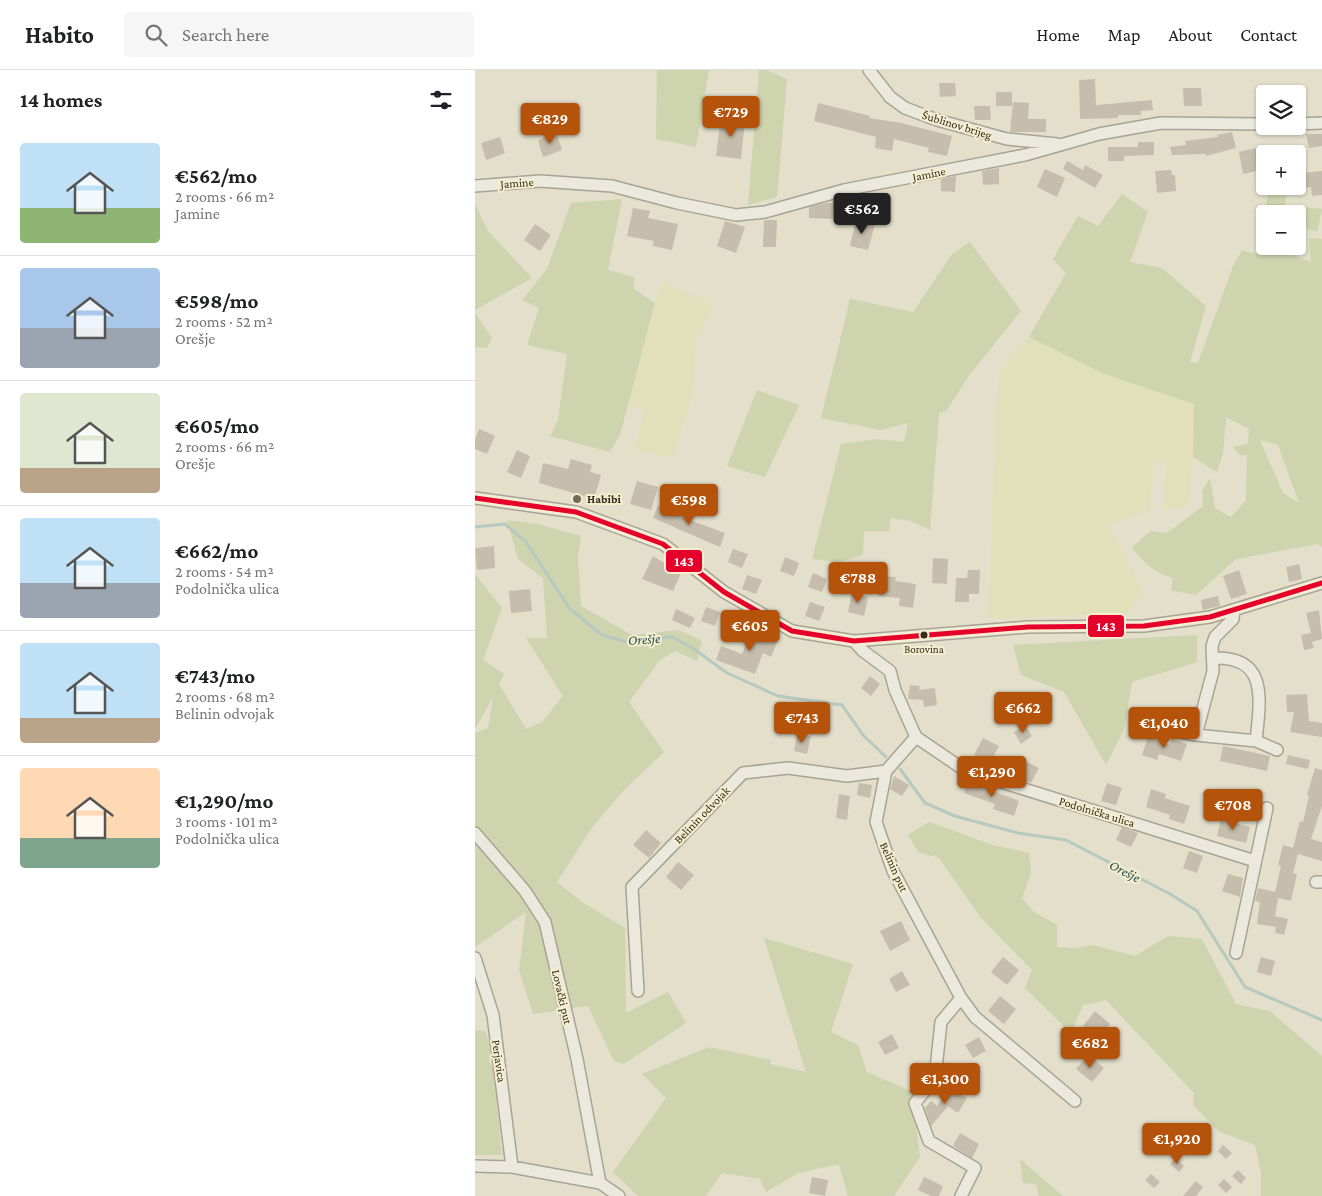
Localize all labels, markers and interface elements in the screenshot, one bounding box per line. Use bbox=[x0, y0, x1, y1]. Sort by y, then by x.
search box bbox=[124, 12, 474, 57]
text: Habito bbox=[25, 21, 94, 48]
icon: search bbox=[142, 21, 170, 49]
text: Search here bbox=[182, 24, 269, 45]
text: Home bbox=[1037, 25, 1080, 45]
text: Map bbox=[1108, 25, 1140, 45]
text: About bbox=[1168, 25, 1212, 45]
text: Contact bbox=[1240, 25, 1297, 45]
map controls bbox=[1256, 85, 1306, 255]
button: layers bbox=[1256, 85, 1306, 135]
icon: filters bbox=[427, 86, 455, 114]
text: 14 homes bbox=[20, 88, 102, 112]
pin: €729 bbox=[701, 96, 761, 138]
pin: €829 bbox=[520, 102, 580, 145]
text: €729 bbox=[713, 103, 749, 120]
street label: Šublinov brijeg bbox=[920, 108, 994, 142]
text: €829 bbox=[532, 110, 568, 127]
button: + bbox=[1256, 145, 1306, 195]
icon: home bbox=[60, 163, 120, 223]
text: €562/mo bbox=[175, 164, 257, 188]
street label: Jamine bbox=[910, 164, 947, 184]
street label: Jamine bbox=[499, 175, 534, 191]
text: 2 rooms · 66 m² bbox=[175, 188, 274, 205]
pin: €562 bbox=[832, 192, 892, 235]
text: €562 bbox=[845, 200, 879, 217]
text: Jamine bbox=[175, 205, 220, 222]
button: − bbox=[1256, 205, 1306, 255]
icon: home bbox=[60, 288, 120, 348]
text: €598/mo bbox=[175, 289, 258, 313]
text: 2 rooms · 52 m² bbox=[175, 313, 273, 330]
text: Orešje bbox=[175, 330, 215, 347]
icon: home bbox=[60, 413, 120, 473]
text: €605/mo bbox=[175, 414, 259, 438]
text: 2 rooms · 66 m² bbox=[175, 438, 274, 455]
text: Orešje bbox=[175, 455, 215, 472]
pin: €598 bbox=[659, 484, 719, 526]
text: €598 bbox=[671, 491, 707, 508]
place label: Habibi bbox=[587, 492, 622, 506]
marker: Habibi bbox=[571, 493, 583, 505]
icon: home bbox=[60, 538, 120, 598]
text: €662/mo bbox=[175, 539, 258, 563]
line badge: 143 bbox=[665, 549, 703, 573]
text: 143 bbox=[674, 553, 694, 569]
pin: €788 bbox=[828, 562, 888, 604]
text: 2 rooms · 54 m² bbox=[175, 563, 274, 580]
text: €788 bbox=[840, 569, 876, 586]
text: Podolnička ulica bbox=[175, 580, 279, 597]
pin: €605 bbox=[720, 610, 780, 652]
line badge: 143 bbox=[1087, 614, 1125, 638]
text: €605 bbox=[732, 617, 768, 634]
text: 143 bbox=[1096, 618, 1116, 634]
water label: Orešje bbox=[627, 630, 662, 649]
marker: Borovina bbox=[919, 630, 929, 640]
place label: Borovina bbox=[904, 643, 944, 655]
icon: home bbox=[60, 663, 120, 723]
text: €743/mo bbox=[175, 664, 255, 688]
text: 2 rooms · 68 m² bbox=[175, 688, 275, 705]
pin: €662 bbox=[993, 692, 1053, 734]
text: €662 bbox=[1005, 699, 1041, 716]
pin: €743 bbox=[772, 702, 832, 744]
text: Belinin odvojak bbox=[175, 705, 274, 722]
pin: €1,040 bbox=[1123, 706, 1205, 749]
text: €743 bbox=[785, 709, 819, 726]
text: €1,040 bbox=[1140, 714, 1188, 731]
pin: €1,290 bbox=[951, 756, 1033, 798]
text: €1,290 bbox=[968, 763, 1016, 780]
street label: Belinin odvojak bbox=[671, 783, 733, 847]
icon: home bbox=[60, 788, 120, 848]
pin: €708 bbox=[1203, 788, 1263, 831]
text: €1,290/mo bbox=[175, 789, 273, 813]
street label: Podolnička ulica bbox=[1057, 794, 1137, 830]
text: €708 bbox=[1214, 796, 1252, 813]
text: 3 rooms · 101 m² bbox=[175, 813, 278, 830]
text: Podolnička ulica bbox=[175, 830, 279, 847]
street label: Belinin put bbox=[877, 840, 912, 895]
water label: Orešje bbox=[1106, 857, 1144, 887]
street label: Lovački put bbox=[549, 968, 575, 1027]
pin: €682 bbox=[1060, 1026, 1120, 1069]
text: €682 bbox=[1072, 1034, 1108, 1051]
street label: Perjavica bbox=[489, 1039, 509, 1084]
pin: €1,300 bbox=[904, 1062, 986, 1105]
text: €1,300 bbox=[921, 1070, 969, 1087]
pin: €1,920 bbox=[1136, 1122, 1218, 1165]
text: €1,920 bbox=[1153, 1130, 1201, 1147]

